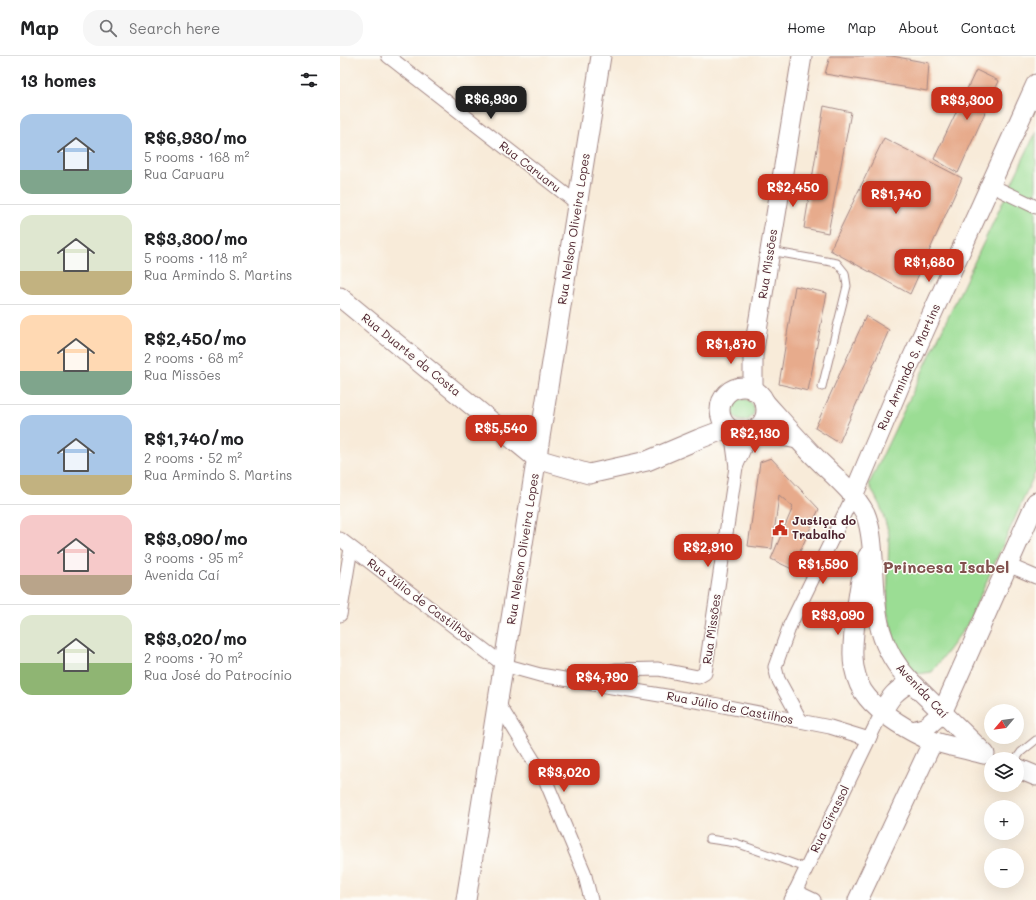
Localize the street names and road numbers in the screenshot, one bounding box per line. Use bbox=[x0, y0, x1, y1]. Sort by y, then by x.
street label: Rua Caruaru bbox=[496, 137, 565, 195]
street label: Rua Nelson Oliveira Lopes bbox=[553, 152, 593, 306]
street label: Rua Missões bbox=[754, 227, 780, 300]
street label: Rua Armindo S. Martins bbox=[873, 301, 943, 432]
street label: Rua Duarte da Costa bbox=[359, 309, 465, 399]
street label: Rua Nelson Oliveira Lopes bbox=[502, 472, 542, 626]
street label: Rua Júlio de Castilhos bbox=[364, 554, 477, 644]
street label: Rua Missões bbox=[698, 593, 724, 665]
street label: Avenida Caí bbox=[893, 659, 953, 722]
street label: Rua Júlio de Castilhos bbox=[665, 687, 795, 727]
street label: Rua Girassol bbox=[806, 782, 852, 855]

